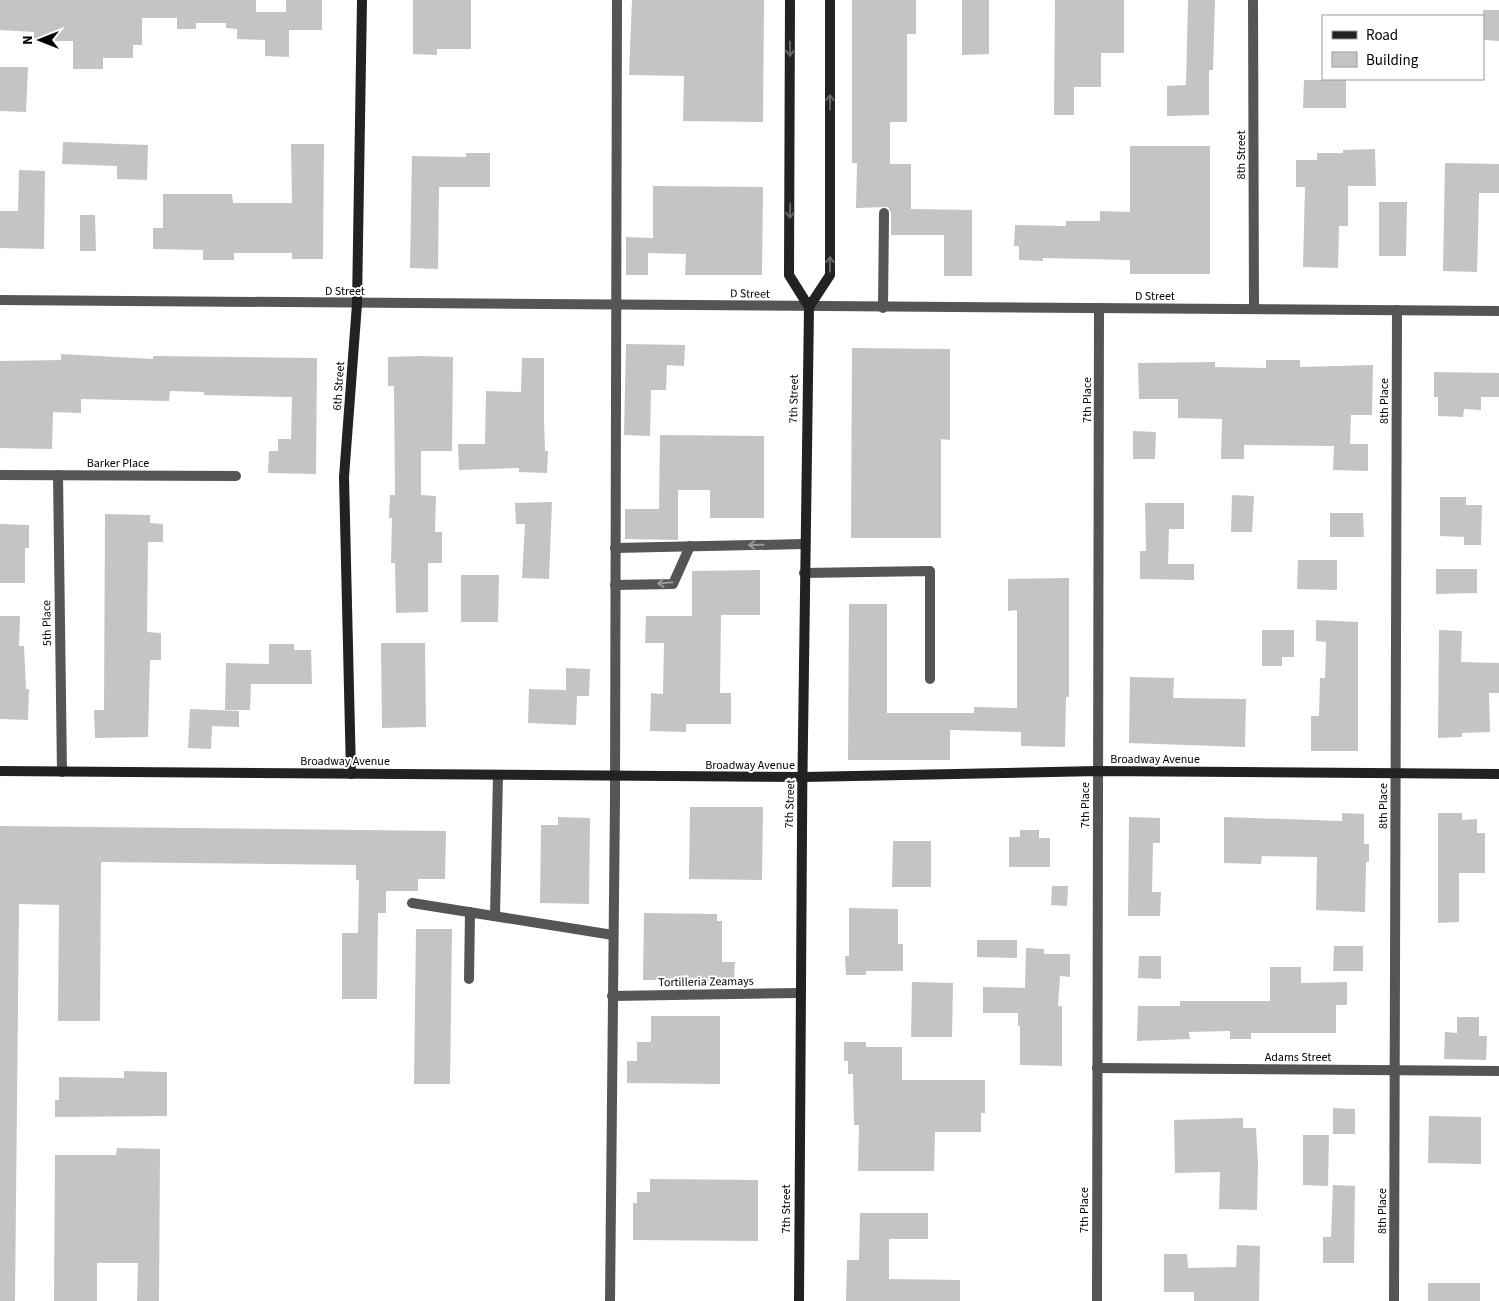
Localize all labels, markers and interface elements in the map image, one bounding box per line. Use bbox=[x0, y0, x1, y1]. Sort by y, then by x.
north arrow bbox=[15, 15, 65, 65]
legend bbox=[1322, 15, 1484, 80]
text: Road bbox=[1366, 25, 1398, 46]
text: N bbox=[18, 35, 38, 45]
one-way arrow bbox=[785, 40, 795, 56]
text: Building bbox=[1366, 50, 1419, 71]
one-way arrow bbox=[825, 94, 835, 110]
street label: 8th Street bbox=[1233, 130, 1250, 180]
one-way arrow bbox=[785, 202, 795, 219]
one-way arrow bbox=[825, 257, 835, 273]
street label: D Street bbox=[325, 283, 365, 300]
street label: D Street bbox=[730, 285, 770, 303]
street label: D Street bbox=[1135, 288, 1175, 305]
street label: 6th Street bbox=[329, 361, 349, 411]
street label: 7th Street bbox=[785, 374, 803, 424]
street label: 7th Place bbox=[1079, 377, 1096, 423]
street label: 8th Place bbox=[1376, 378, 1393, 424]
street label: Barker Place bbox=[87, 455, 149, 472]
one-way arrow bbox=[748, 540, 764, 550]
one-way arrow bbox=[658, 579, 674, 588]
street label: 5th Place bbox=[38, 600, 56, 646]
street label: Broadway Avenue bbox=[1110, 751, 1200, 768]
street label: Broadway Avenue bbox=[300, 753, 390, 770]
street label: Broadway Avenue bbox=[705, 757, 795, 774]
street label: 7th Street bbox=[781, 779, 799, 829]
street label: 7th Place bbox=[1077, 782, 1094, 828]
street label: 8th Place bbox=[1375, 783, 1392, 829]
street label: Tortilleria Zeamays bbox=[658, 973, 754, 991]
street label: Adams Street bbox=[1265, 1049, 1331, 1066]
street label: 7th Street bbox=[778, 1184, 795, 1234]
street label: 7th Place bbox=[1076, 1187, 1093, 1233]
street label: 8th Place bbox=[1374, 1188, 1391, 1234]

